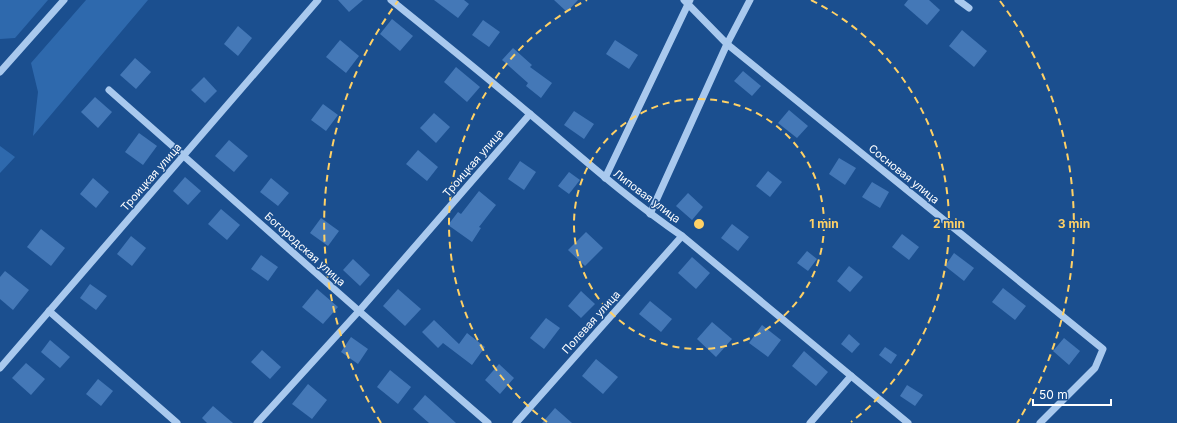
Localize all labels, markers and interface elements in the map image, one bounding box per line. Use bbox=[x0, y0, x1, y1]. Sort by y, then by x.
street label: Троицкая улица bbox=[440, 126, 506, 200]
street label: Троицкая улица bbox=[118, 140, 184, 214]
street label: Сосновая улица bbox=[866, 141, 942, 207]
street label: Липовая улица bbox=[611, 166, 683, 226]
street label: Богородская улица bbox=[262, 209, 348, 289]
text: 1 min bbox=[809, 216, 839, 231]
text: 2 min bbox=[933, 216, 965, 231]
text: 3 min bbox=[1058, 216, 1090, 231]
centre of rings bbox=[692, 217, 706, 231]
street label: Полевая улица bbox=[559, 287, 623, 357]
scale bar bbox=[1033, 381, 1111, 407]
text: 50 m bbox=[1039, 387, 1068, 402]

